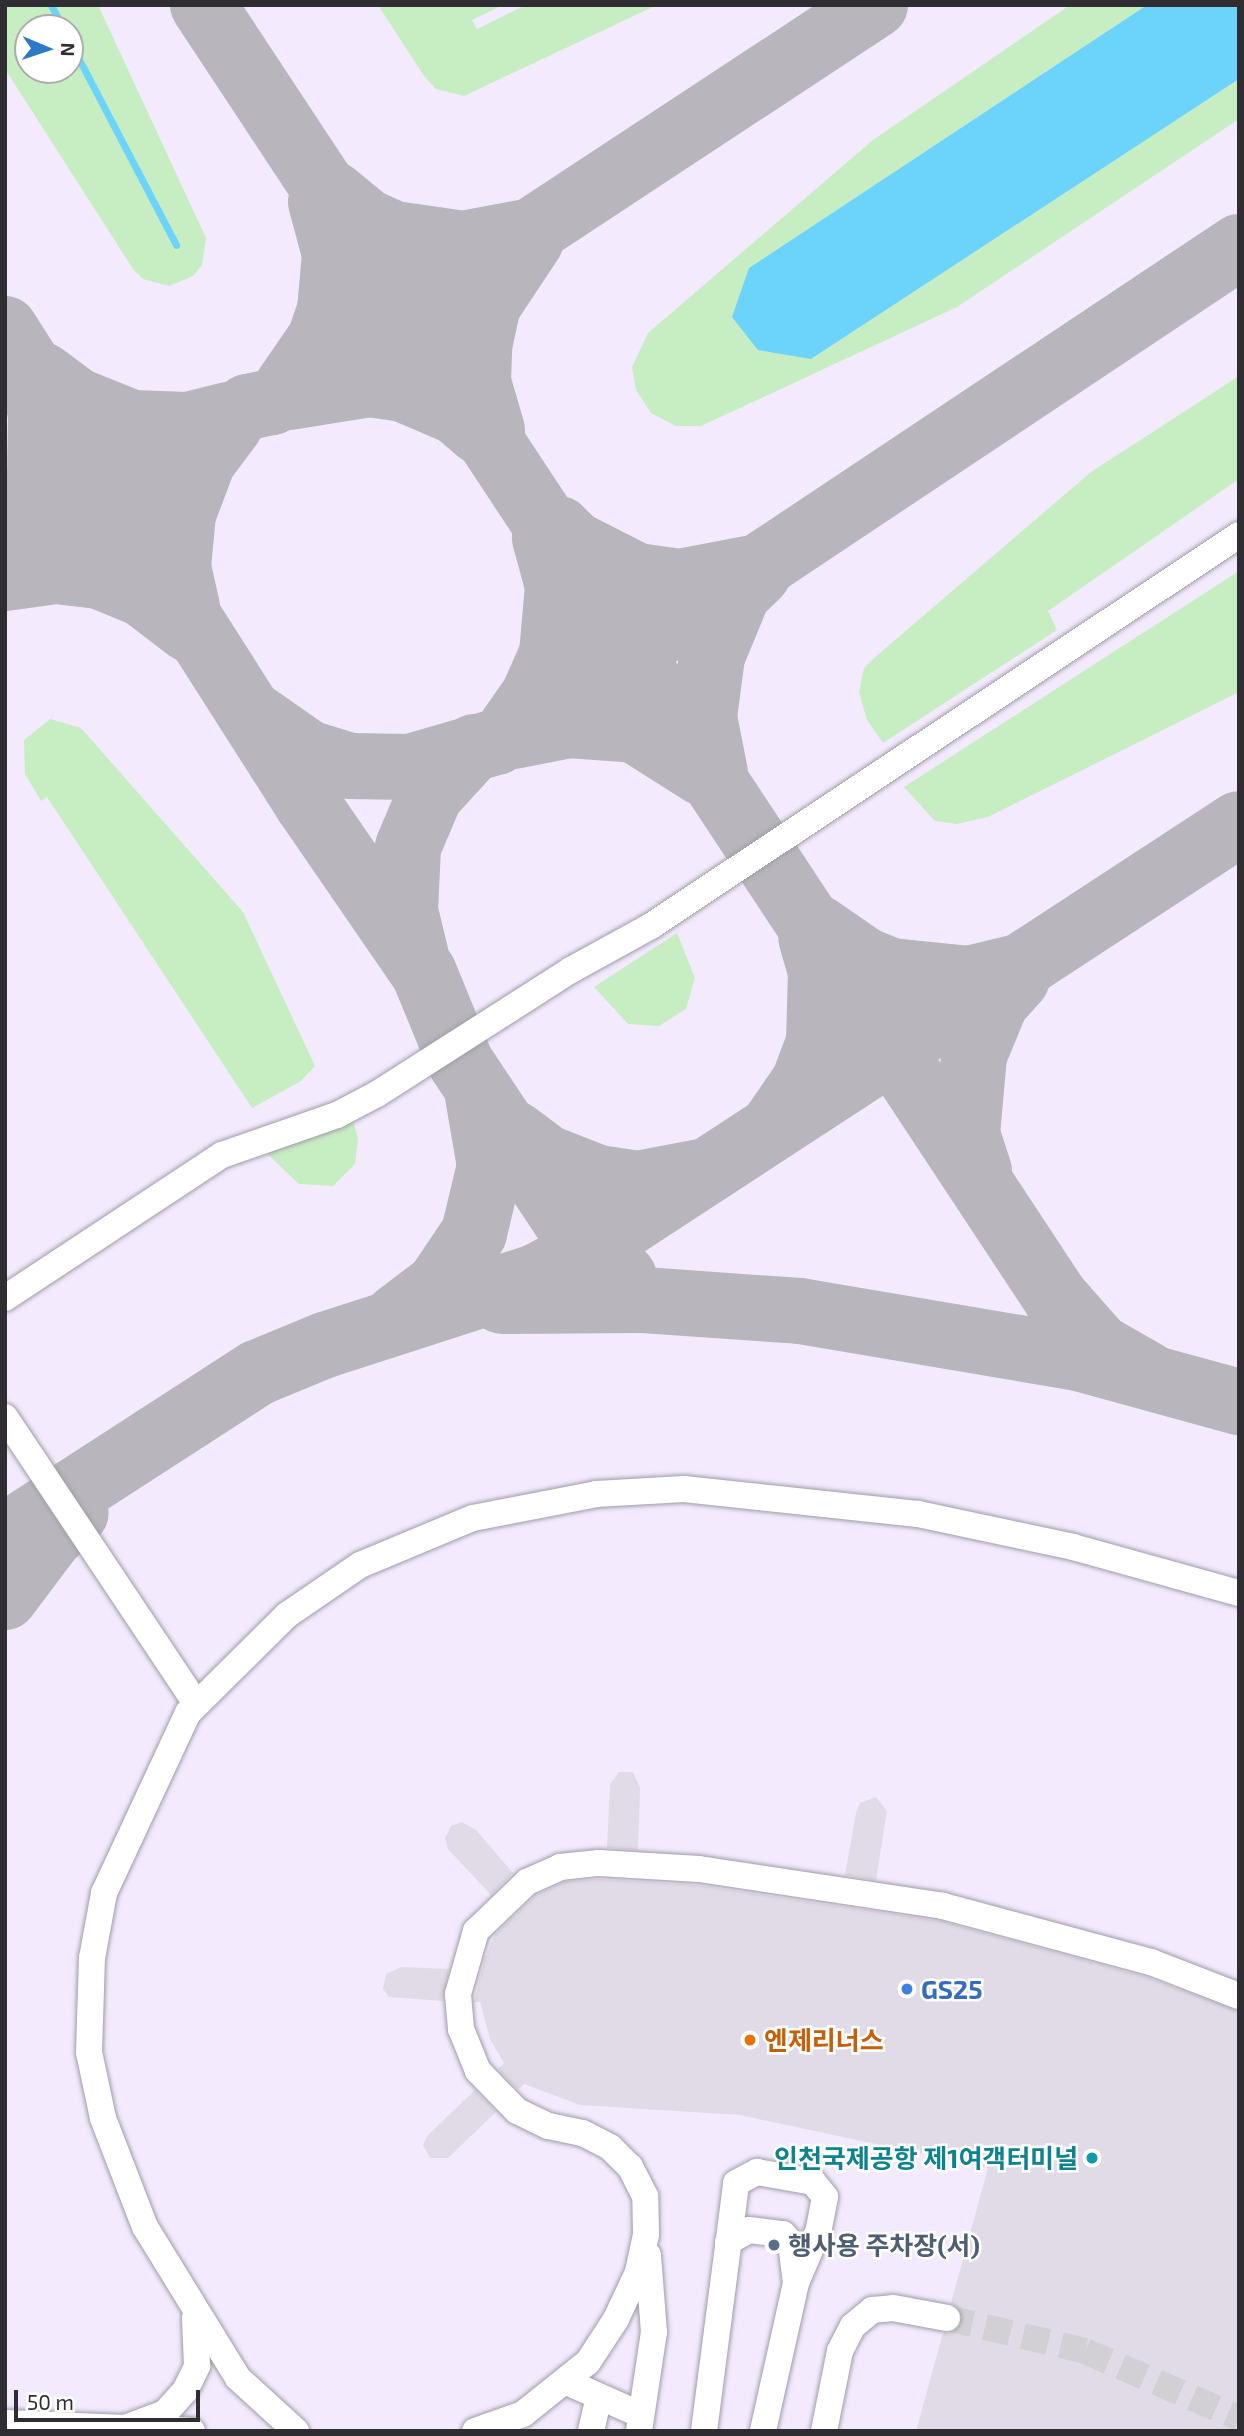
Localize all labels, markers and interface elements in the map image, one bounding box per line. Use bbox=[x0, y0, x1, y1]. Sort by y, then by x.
north arrow bbox=[14, 14, 84, 84]
text: N bbox=[57, 42, 80, 57]
place label: GS25 bbox=[921, 1973, 983, 2005]
marker: GS25 bbox=[899, 1981, 915, 1997]
place label: 엔제리너스 bbox=[764, 2024, 884, 2056]
marker: 엔제리너스 bbox=[742, 2032, 758, 2048]
place label: 인천국제공항 제1여객터미널 bbox=[774, 2142, 1078, 2174]
marker: 인천국제공항 제1여객터미널 bbox=[1084, 2150, 1100, 2166]
place label: 행사용 주차장(서) bbox=[788, 2229, 980, 2261]
marker: 행사용 주차장(서) bbox=[766, 2237, 782, 2253]
scale bar bbox=[18, 2376, 203, 2420]
text: 50 m bbox=[27, 2389, 74, 2414]

